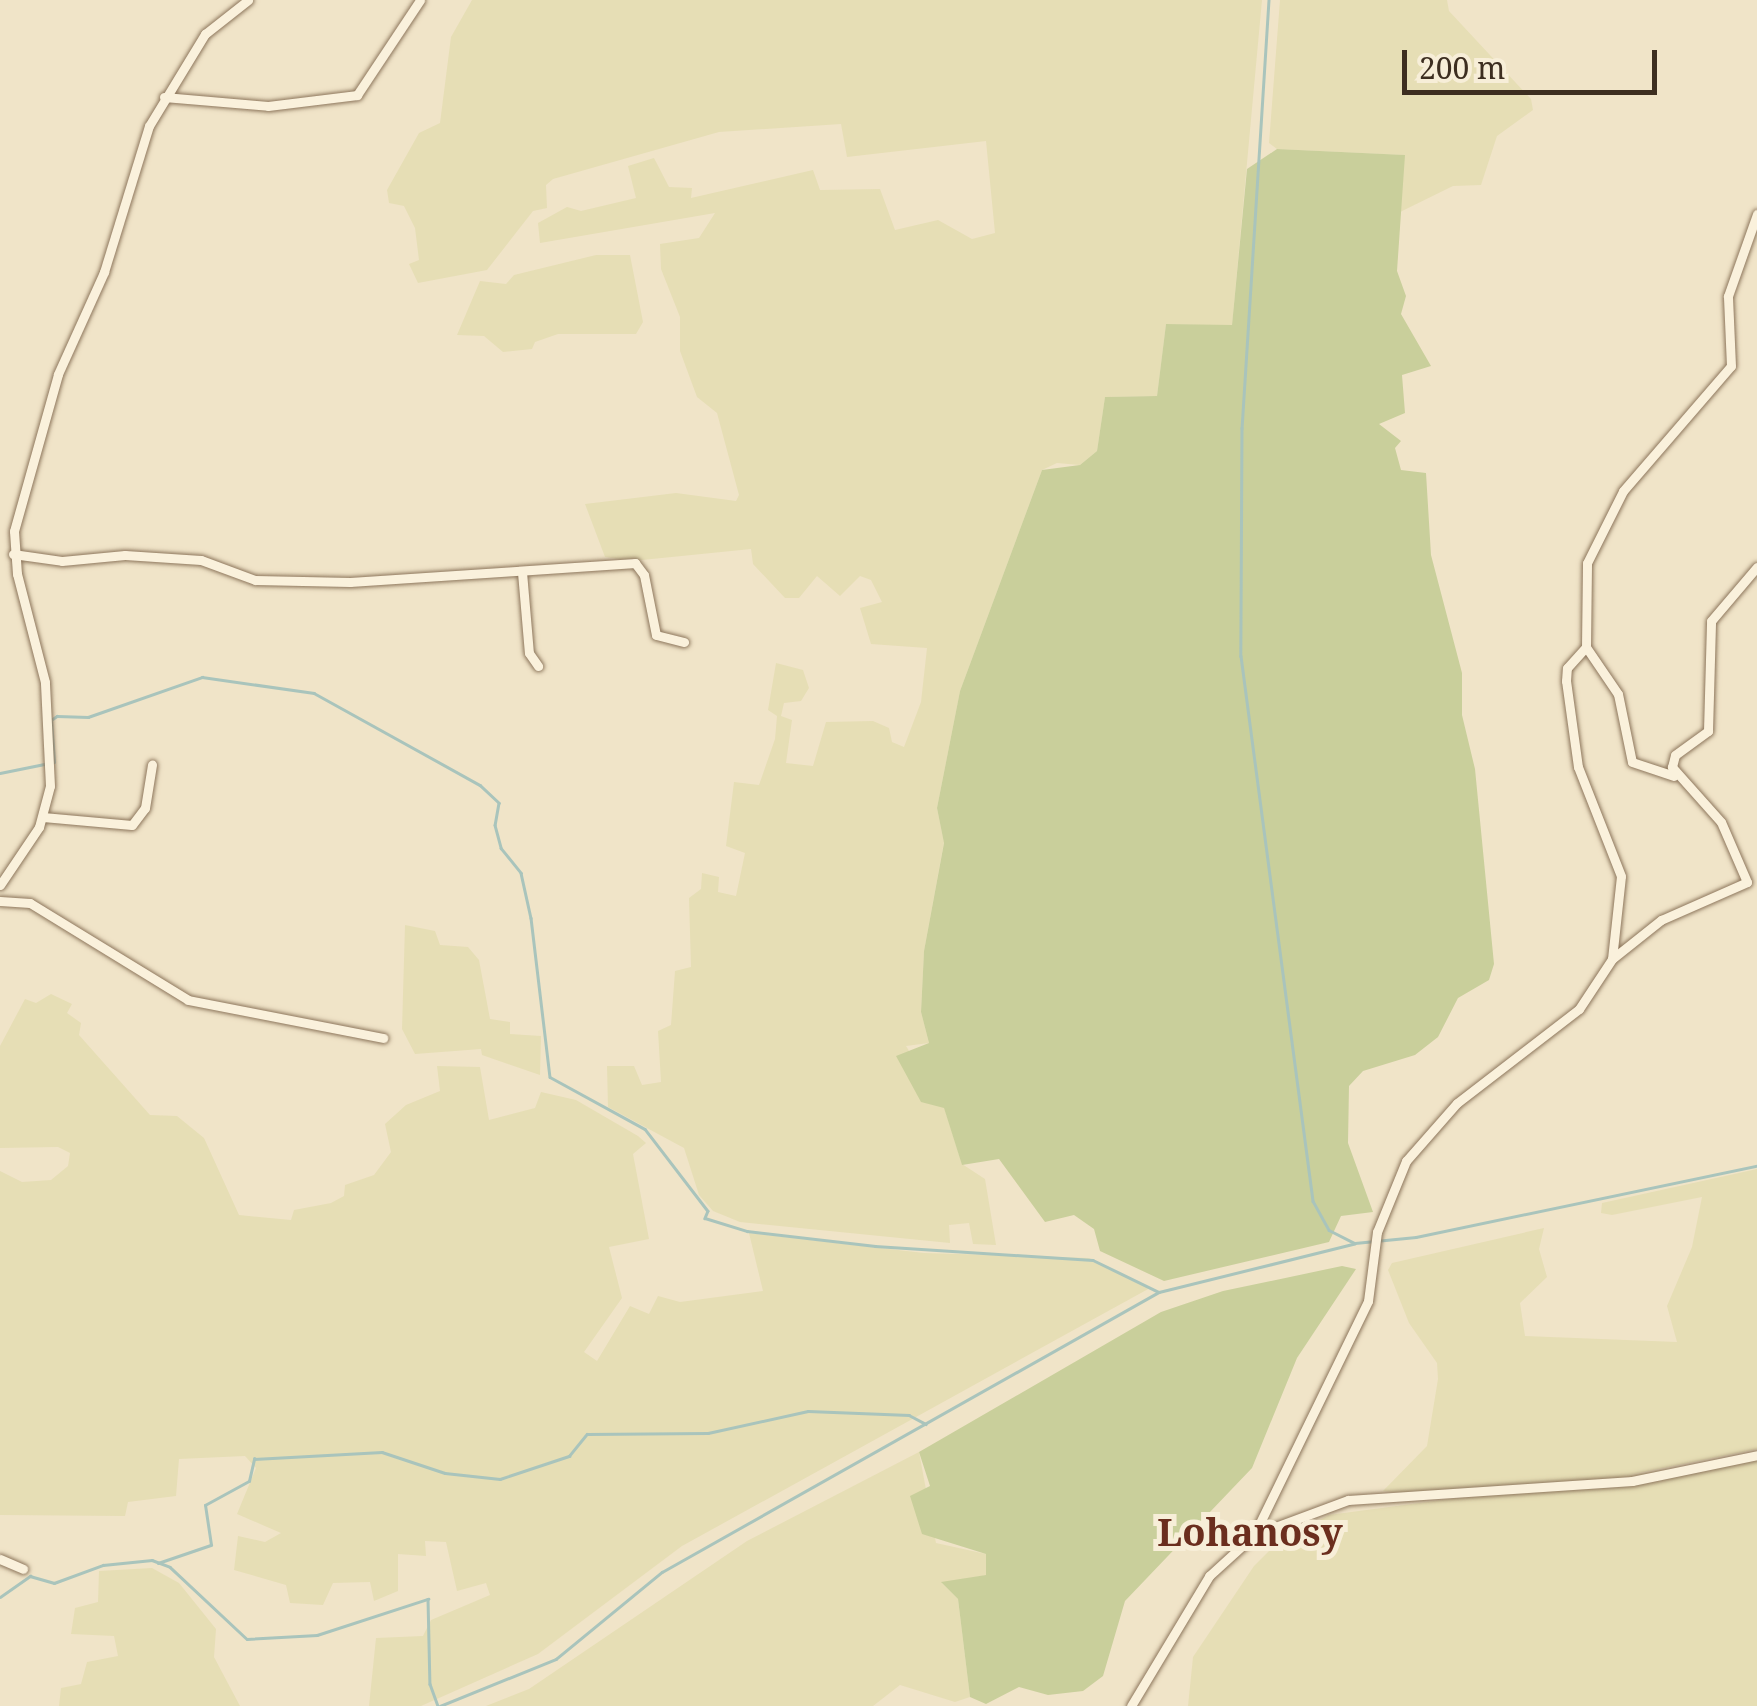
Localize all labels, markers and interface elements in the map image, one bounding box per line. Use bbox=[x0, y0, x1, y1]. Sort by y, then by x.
scale bar bbox=[1407, 30, 1662, 92]
text: 200 m bbox=[1419, 47, 1505, 88]
district label: Lohanosy bbox=[1157, 1509, 1343, 1555]

